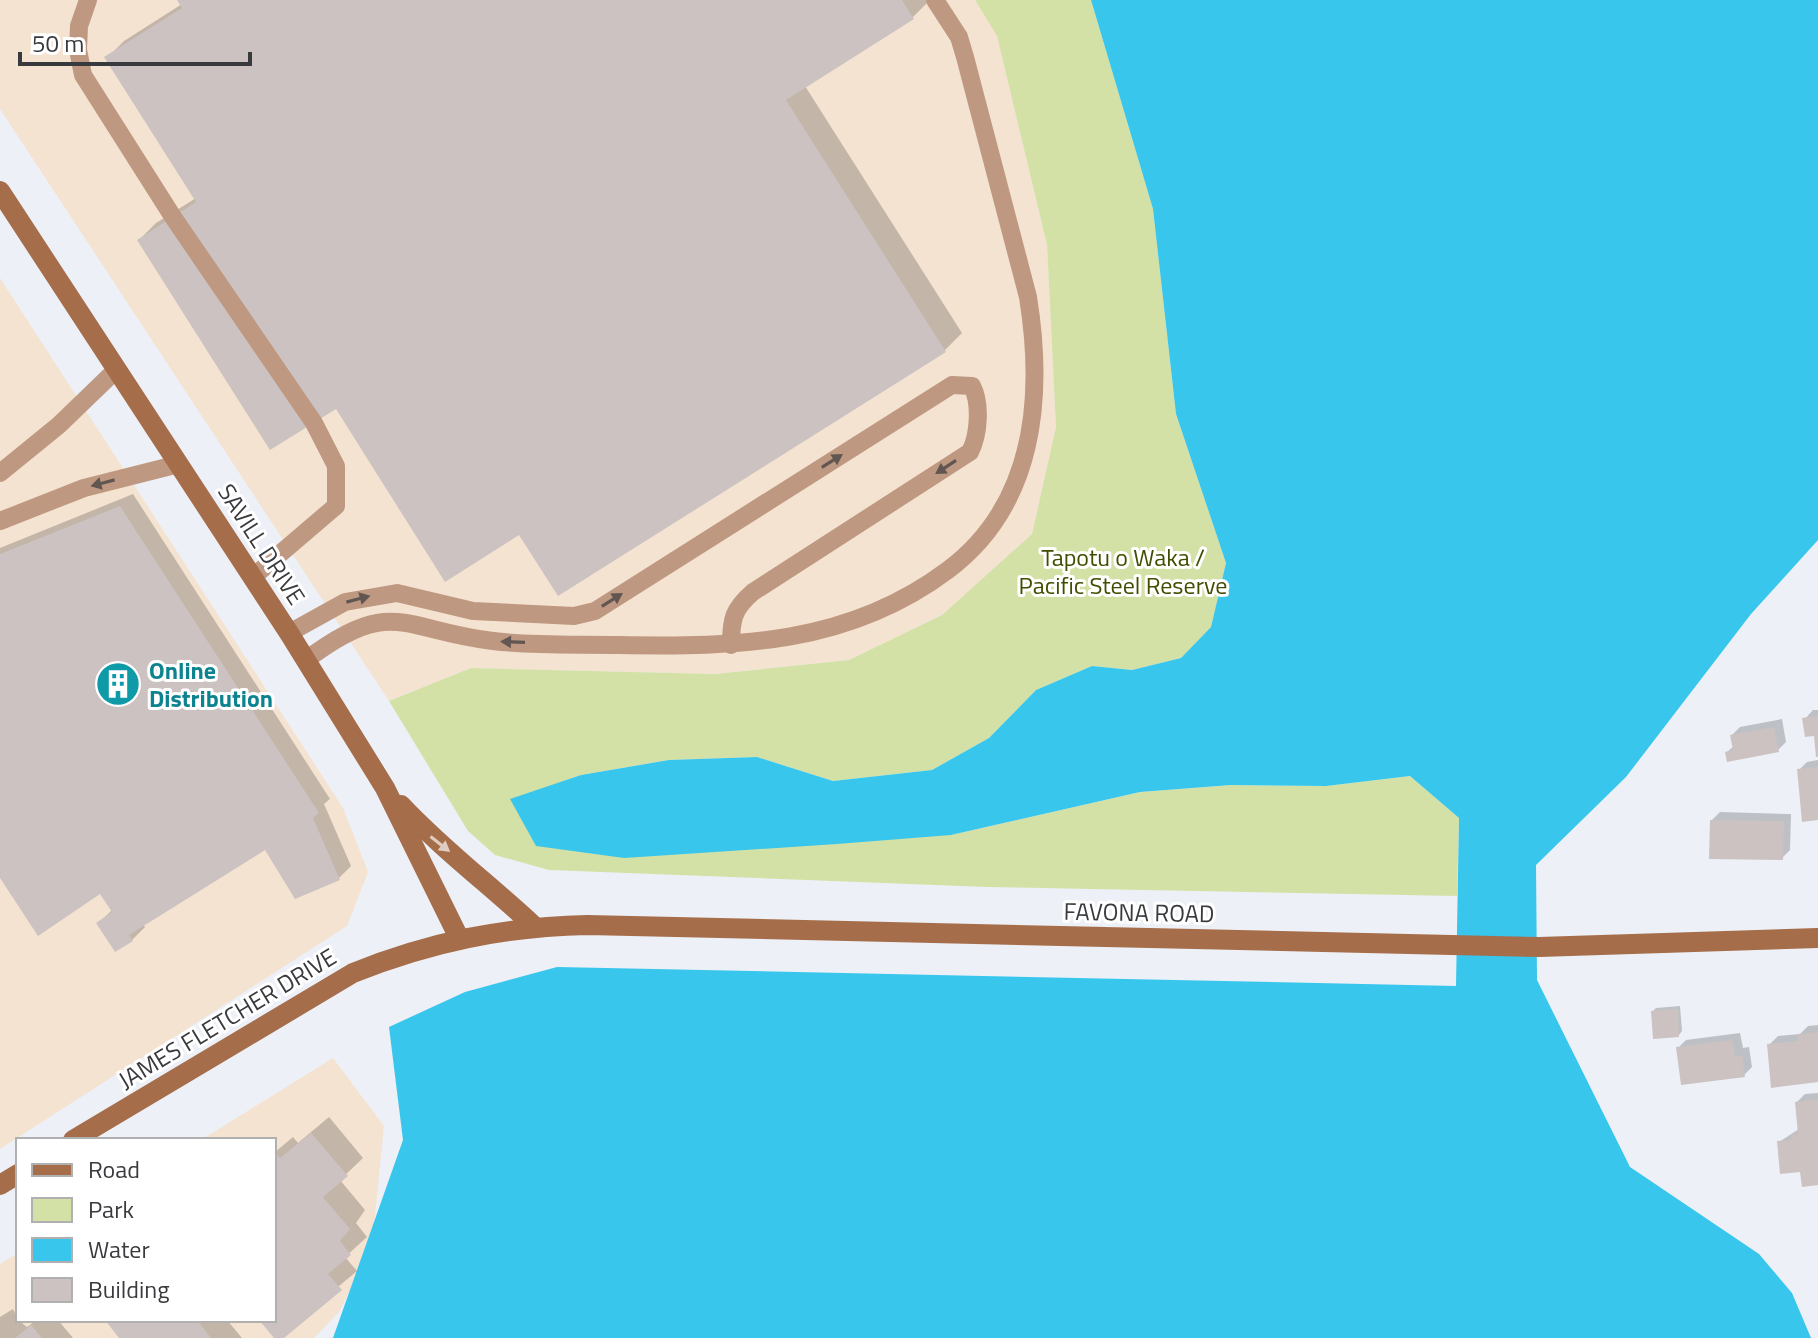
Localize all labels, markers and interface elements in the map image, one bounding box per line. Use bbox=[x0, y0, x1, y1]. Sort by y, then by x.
scale bar bbox=[20, 16, 250, 66]
text: 50 m bbox=[32, 25, 84, 61]
one-way arrow bbox=[821, 454, 842, 469]
one-way arrow bbox=[935, 460, 956, 475]
street label: SAVILL DRIVE bbox=[209, 476, 315, 612]
one-way arrow bbox=[91, 478, 116, 490]
park label: Tapotu o Waka / Pacific Steel Reserve bbox=[1019, 539, 1227, 603]
one-way arrow bbox=[346, 592, 371, 604]
one-way arrow bbox=[601, 592, 622, 607]
one-way arrow bbox=[500, 635, 525, 648]
place label: Online Distribution bbox=[149, 652, 273, 716]
building icon: Online Distribution bbox=[94, 660, 142, 708]
one-way arrow bbox=[430, 835, 450, 851]
street label: FAVONA ROAD bbox=[1063, 893, 1215, 931]
street label: JAMES FLETCHER DRIVE bbox=[111, 939, 343, 1097]
legend bbox=[16, 1138, 276, 1322]
text: Road bbox=[88, 1151, 140, 1187]
text: Park bbox=[88, 1191, 134, 1227]
text: Water bbox=[88, 1231, 150, 1267]
text: Building bbox=[88, 1271, 170, 1307]

